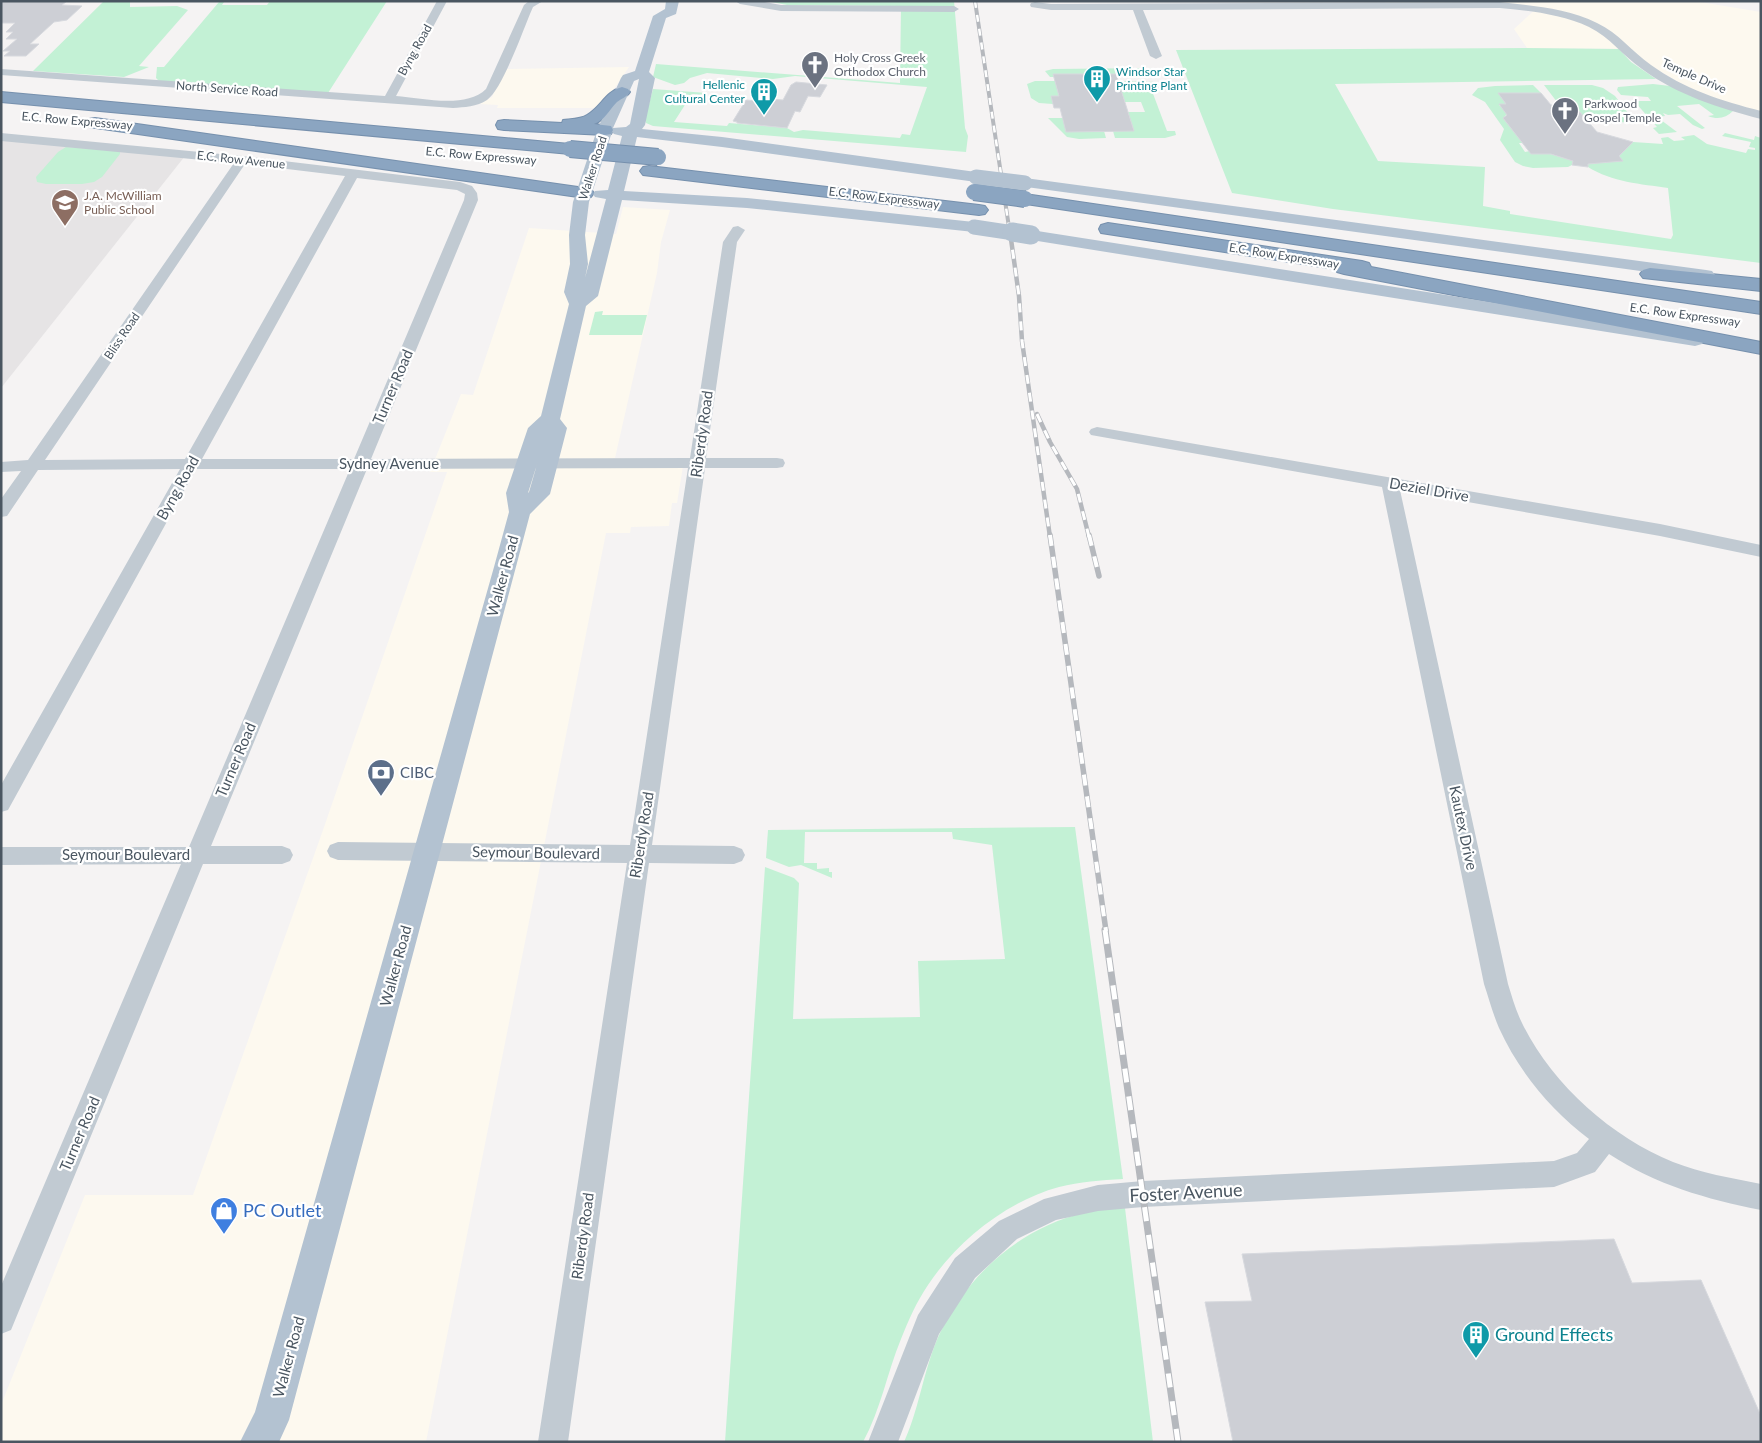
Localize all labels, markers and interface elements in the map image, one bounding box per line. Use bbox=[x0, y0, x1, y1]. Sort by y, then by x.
street label: Byng Road bbox=[394, 21, 435, 78]
church icon: Holy Cross Greek Orthodox Church bbox=[800, 50, 830, 89]
place label: Holy Cross Greek Orthodox Church bbox=[834, 50, 926, 79]
street label: Temple Drive bbox=[1659, 55, 1729, 97]
building icon: Windsor Star Printing Plant bbox=[1082, 64, 1112, 103]
place label: Windsor Star Printing Plant bbox=[1116, 64, 1188, 93]
street label: North Service Road bbox=[176, 77, 278, 100]
place label: Hellenic Cultural Center bbox=[665, 77, 746, 106]
building icon: Hellenic Cultural Center bbox=[749, 77, 779, 116]
church icon: Parkwood Gospel Temple bbox=[1550, 96, 1580, 135]
place label: Parkwood Gospel Temple bbox=[1584, 96, 1661, 125]
street label: E.C. Row Expressway bbox=[21, 108, 134, 133]
street label: Walker Road bbox=[575, 134, 610, 202]
street label: E.C. Row Expressway bbox=[425, 143, 538, 168]
street label: E.C. Row Avenue bbox=[196, 147, 286, 172]
street label: E.C. Row Expressway bbox=[828, 183, 941, 212]
school or university icon: J.A. McWilliam Public School bbox=[50, 188, 80, 227]
place label: J.A. McWilliam Public School bbox=[84, 188, 162, 217]
street label: E.C. Row Expressway bbox=[1228, 239, 1341, 272]
street label: E.C. Row Expressway bbox=[1629, 299, 1742, 330]
street label: Bliss Road bbox=[100, 309, 143, 362]
street label: Turner Road bbox=[368, 346, 416, 427]
street label: Riberdy Road bbox=[686, 389, 716, 478]
street label: Byng Road bbox=[152, 452, 202, 523]
street label: Sydney Avenue bbox=[339, 454, 439, 472]
street label: Deziel Drive bbox=[1388, 473, 1471, 505]
street label: Walker Road bbox=[483, 533, 521, 618]
street label: Turner Road bbox=[211, 719, 259, 800]
bank icon: CIBC bbox=[366, 758, 396, 797]
place label: CIBC bbox=[400, 763, 434, 781]
street label: Kautex Drive bbox=[1446, 784, 1482, 872]
street label: Riberdy Road bbox=[625, 790, 657, 879]
street label: Seymour Boulevard bbox=[472, 842, 600, 862]
street label: Seymour Boulevard bbox=[62, 845, 190, 863]
street label: Walker Road bbox=[376, 923, 414, 1008]
street label: Turner Road bbox=[55, 1093, 103, 1174]
street label: Foster Avenue bbox=[1129, 1178, 1243, 1206]
street label: Riberdy Road bbox=[567, 1191, 597, 1280]
shop icon: PC Outlet bbox=[209, 1196, 239, 1235]
place label: PC Outlet bbox=[243, 1199, 322, 1221]
street label: Walker Road bbox=[269, 1314, 307, 1399]
building icon: Ground Effects bbox=[1461, 1320, 1491, 1359]
place label: Ground Effects bbox=[1495, 1323, 1613, 1345]

